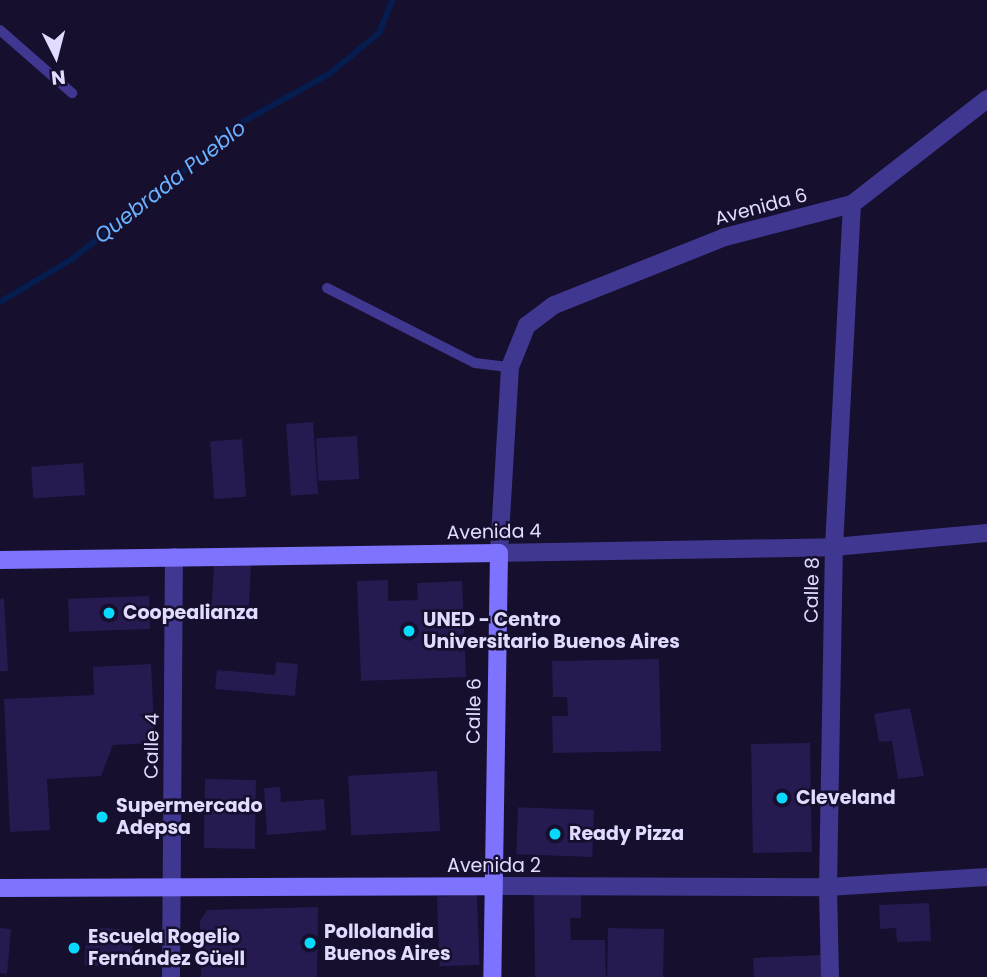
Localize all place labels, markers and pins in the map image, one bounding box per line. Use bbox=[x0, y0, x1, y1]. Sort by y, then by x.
place label: Coopealianza bbox=[123, 602, 258, 624]
marker: Coopealianza bbox=[101, 605, 117, 621]
place label: UNED - Centro Universitario Buenos Aires bbox=[423, 609, 680, 653]
marker: UNED - Centro Universitario Buenos Aires bbox=[401, 623, 417, 639]
place label: Cleveland bbox=[796, 787, 896, 809]
marker: Cleveland bbox=[774, 790, 790, 806]
place label: Supermercado Adepsa bbox=[116, 795, 263, 839]
marker: Supermercado Adepsa bbox=[94, 809, 110, 825]
place label: Ready Pizza bbox=[569, 823, 684, 845]
marker: Ready Pizza bbox=[547, 826, 563, 842]
place label: Pollolandia Buenos Aires bbox=[324, 921, 451, 965]
place label: Escuela Rogelio Fernández Güell bbox=[88, 926, 245, 970]
marker: Pollolandia Buenos Aires bbox=[302, 935, 318, 951]
marker: Escuela Rogelio Fernández Güell bbox=[66, 940, 82, 956]

